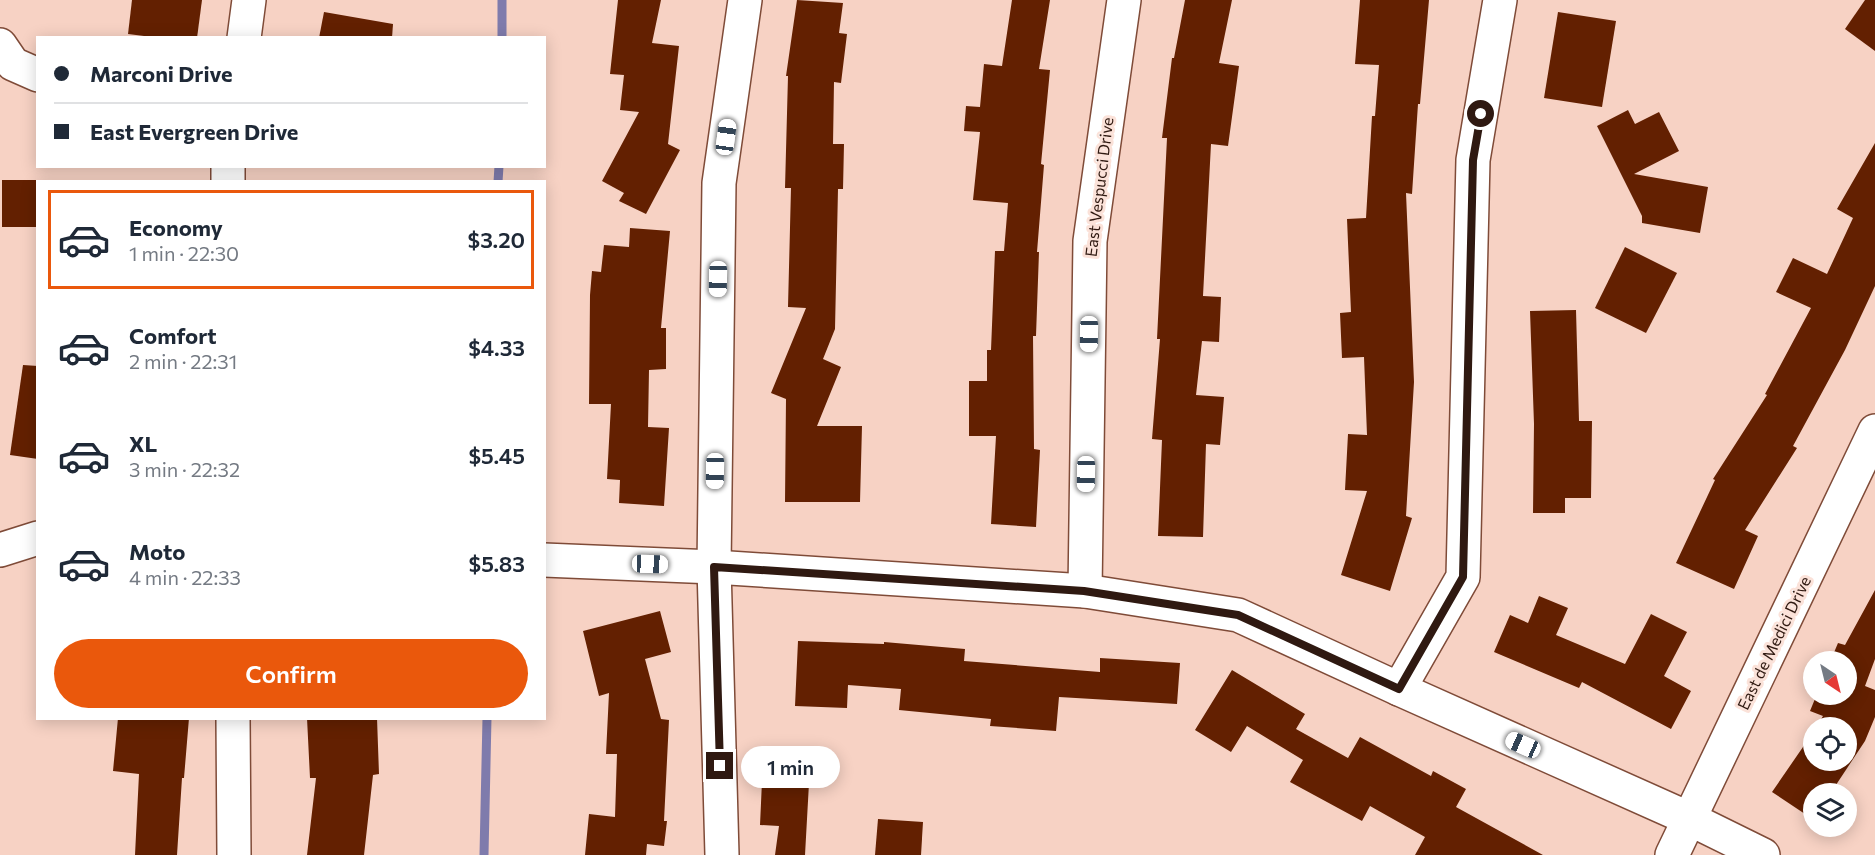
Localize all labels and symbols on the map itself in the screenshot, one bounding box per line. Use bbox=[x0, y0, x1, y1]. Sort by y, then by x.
route start bbox=[1467, 100, 1494, 127]
street label: East Vespucci Drive bbox=[1081, 116, 1116, 258]
car bbox=[715, 118, 737, 156]
car bbox=[709, 261, 727, 297]
car bbox=[1080, 316, 1098, 352]
car bbox=[706, 453, 724, 489]
car bbox=[1077, 456, 1095, 492]
car bbox=[632, 554, 668, 574]
street label: East de Medici Drive bbox=[1733, 573, 1814, 713]
north arrow bbox=[1803, 651, 1857, 705]
car bbox=[1503, 729, 1543, 761]
callout: 1 min bbox=[741, 745, 840, 787]
route end bbox=[706, 752, 733, 779]

